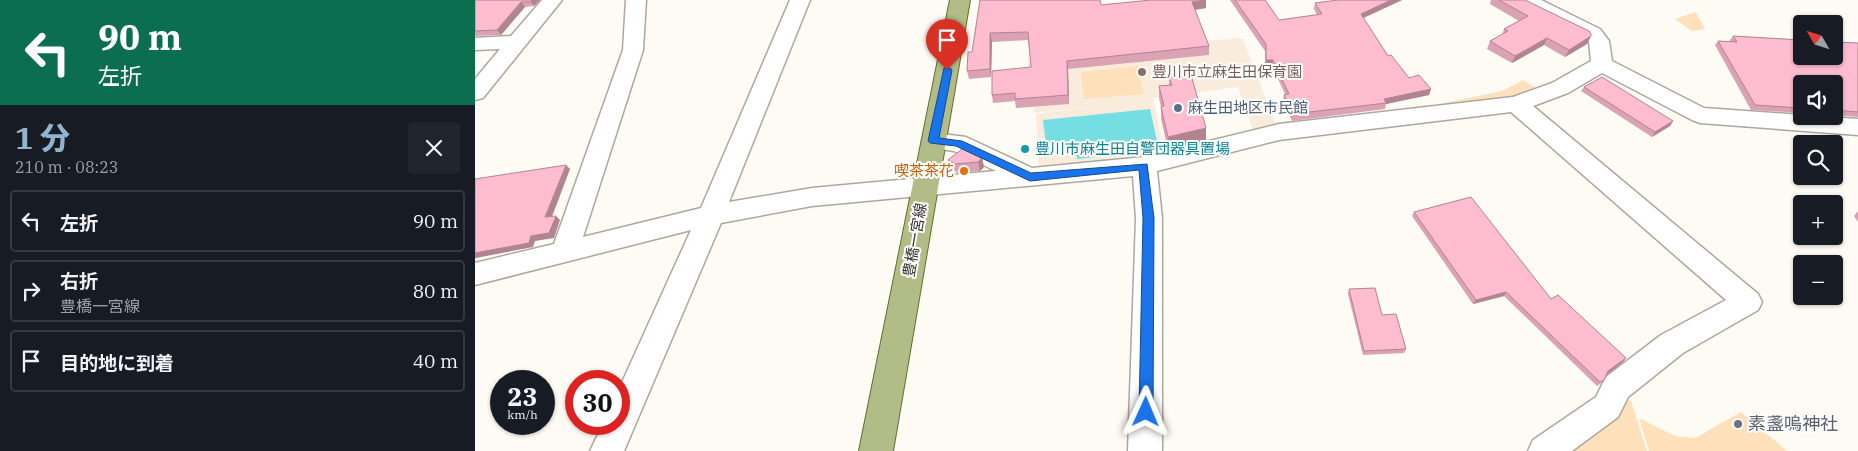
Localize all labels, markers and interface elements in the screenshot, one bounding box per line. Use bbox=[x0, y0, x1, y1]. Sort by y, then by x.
text: 90 m bbox=[98, 14, 182, 60]
north arrow bbox=[1793, 15, 1843, 65]
map controls bbox=[1793, 15, 1843, 305]
pin bbox=[926, 19, 968, 70]
icon: left bbox=[15, 20, 80, 85]
icon: arrive bbox=[933, 26, 961, 54]
text: 左折 bbox=[98, 61, 142, 90]
place label: 豊川市立麻生田保育園 bbox=[1152, 62, 1302, 81]
marker: 豊川市立麻生田保育園 bbox=[1136, 66, 1148, 78]
button: sound bbox=[1793, 75, 1843, 125]
place label: 麻生田地区市民館 bbox=[1188, 98, 1308, 117]
marker: 麻生田地区市民館 bbox=[1172, 102, 1184, 114]
text: 1 分 bbox=[15, 118, 70, 157]
button: close bbox=[408, 122, 460, 174]
button: search bbox=[1793, 135, 1843, 185]
place label: 豊川市麻生田自警団器具置場 bbox=[1035, 139, 1230, 158]
marker: 豊川市麻生田自警団器具置場 bbox=[1019, 143, 1031, 155]
text: 210 m · 08:23 bbox=[15, 157, 118, 177]
place label: 喫茶茶花 bbox=[894, 161, 954, 180]
marker: 喫茶茶花 bbox=[958, 165, 970, 177]
button: + bbox=[1793, 195, 1843, 245]
street label: 豊橋一宮線 bbox=[899, 201, 930, 279]
icon: left bbox=[17, 207, 45, 235]
text: 90 m bbox=[413, 209, 458, 233]
text: 左折 bbox=[60, 211, 98, 235]
button: − bbox=[1793, 255, 1843, 305]
text: 右折 bbox=[60, 269, 98, 293]
icon: right bbox=[17, 277, 45, 305]
text: 80 m bbox=[413, 279, 458, 303]
text: 豊橋一宮線 bbox=[60, 296, 140, 316]
icon: arrive bbox=[17, 347, 45, 375]
text: 40 m bbox=[413, 349, 458, 373]
text: 目的地に到着 bbox=[60, 351, 174, 375]
speed limit sign: 30 bbox=[565, 370, 630, 435]
text: 23 bbox=[507, 380, 538, 413]
position arrow bbox=[1119, 385, 1171, 437]
text: km/h bbox=[507, 407, 538, 422]
place label: 素盞嗚神社 bbox=[1748, 412, 1838, 435]
marker: 素盞嗚神社 bbox=[1732, 418, 1744, 430]

